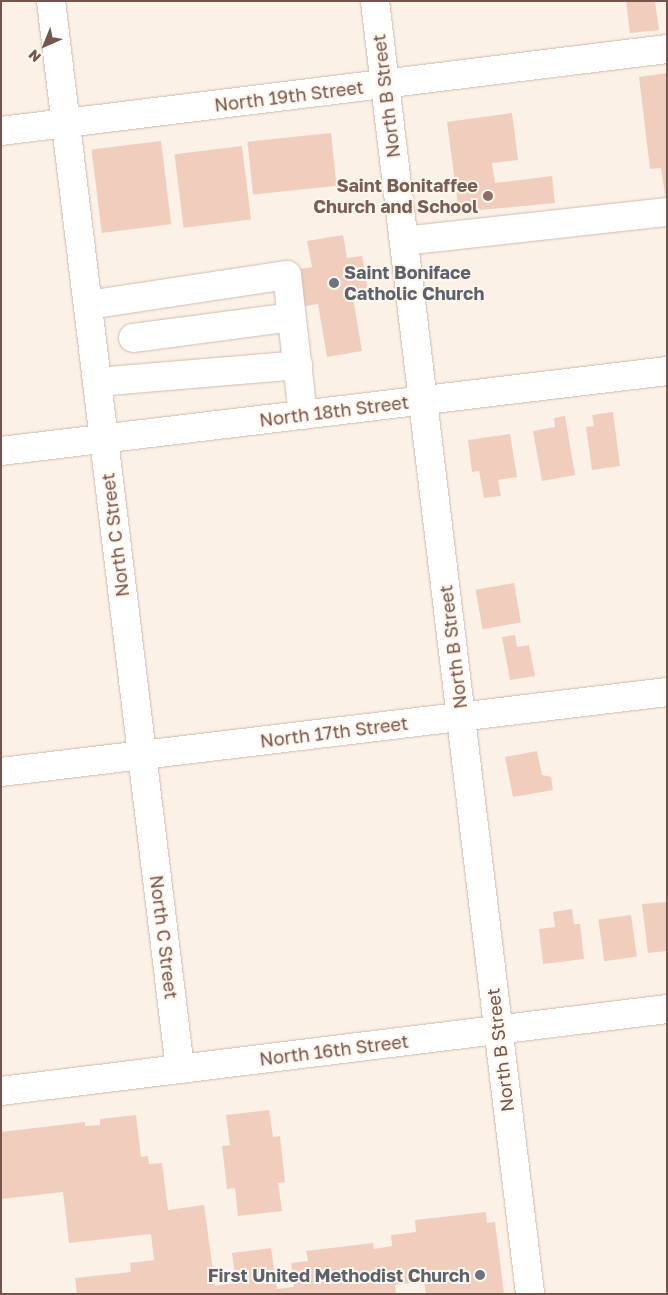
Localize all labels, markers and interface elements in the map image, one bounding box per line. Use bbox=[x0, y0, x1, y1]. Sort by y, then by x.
north arrow bbox=[20, 20, 70, 70]
street label: North B Street bbox=[368, 33, 404, 159]
text: N bbox=[25, 46, 44, 66]
street label: North 19th Street bbox=[213, 76, 365, 116]
place label: Saint Bonitaffee Church and School bbox=[313, 175, 478, 218]
marker: Saint Bonitaffee Church and School bbox=[482, 190, 494, 202]
place label: Saint Boniface Catholic Church bbox=[344, 262, 484, 304]
marker: Saint Boniface Catholic Church bbox=[328, 277, 340, 289]
street label: North 18th Street bbox=[258, 391, 410, 431]
street label: North C Street bbox=[97, 472, 133, 598]
street label: North B Street bbox=[435, 584, 471, 710]
street label: North 17th Street bbox=[259, 712, 409, 752]
street label: North C Street bbox=[146, 874, 182, 1000]
street label: North B Street bbox=[482, 987, 518, 1113]
street label: North 16th Street bbox=[258, 1030, 410, 1070]
place label: First United Methodist Church bbox=[208, 1264, 470, 1286]
marker: First United Methodist Church bbox=[474, 1269, 486, 1281]

